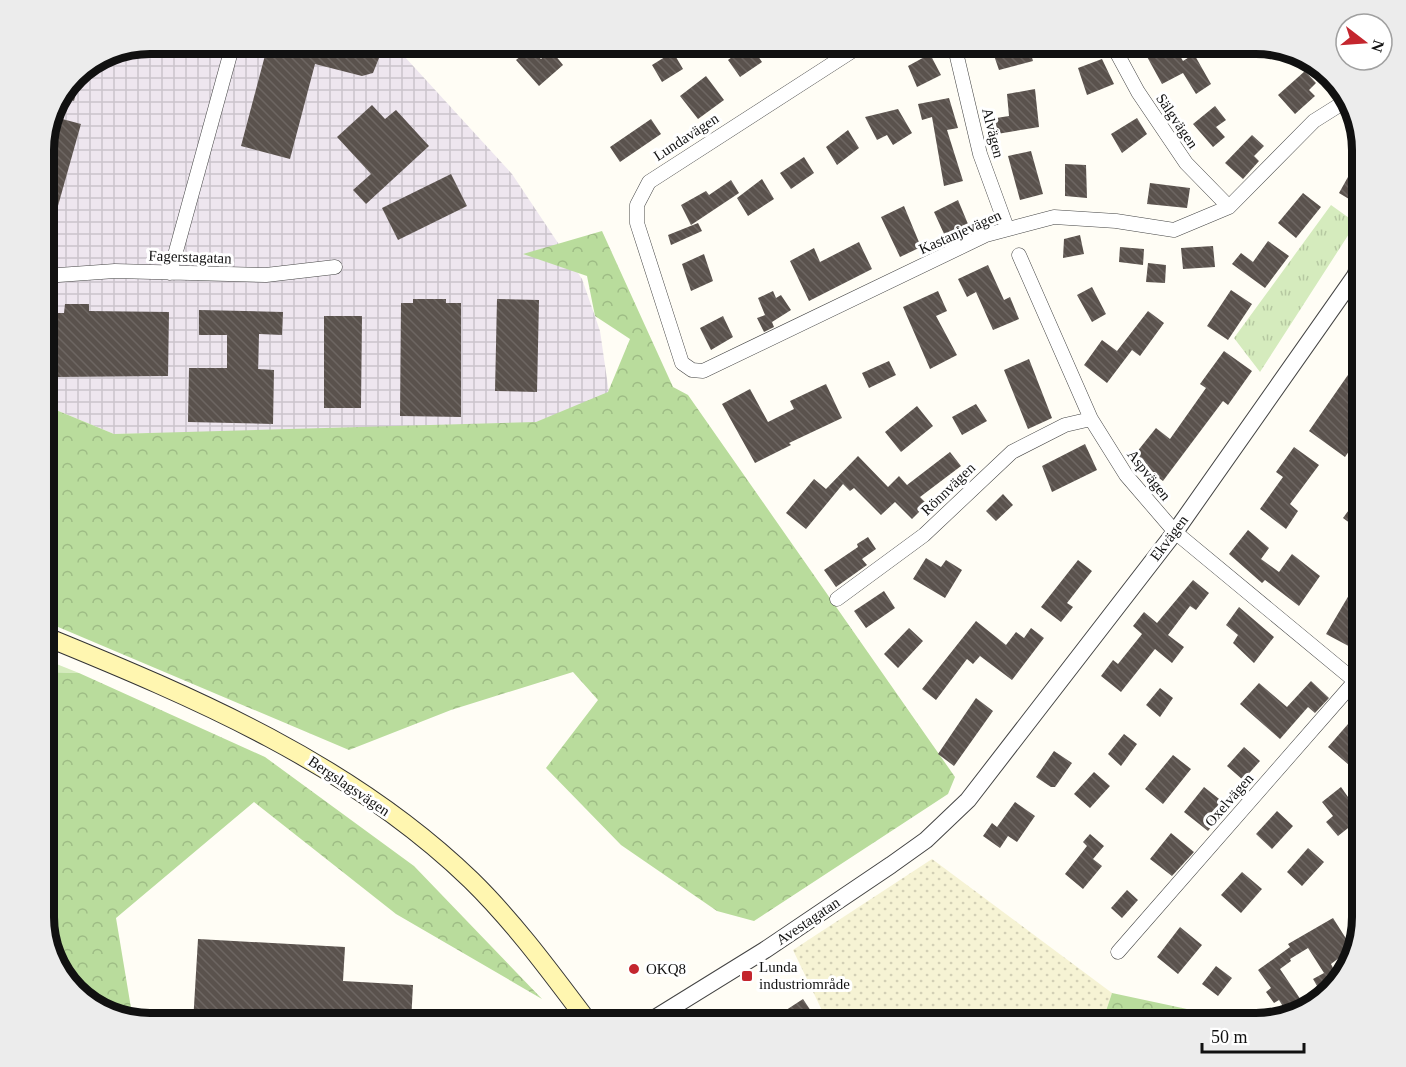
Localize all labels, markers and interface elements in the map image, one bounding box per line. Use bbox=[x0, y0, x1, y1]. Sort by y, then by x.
north arrow bbox=[1334, 12, 1394, 72]
text: N bbox=[1368, 38, 1388, 55]
street label: Sälgvägen bbox=[1153, 91, 1201, 152]
street label: Alvägen bbox=[979, 106, 1007, 160]
street label: Lundavägen bbox=[651, 110, 722, 164]
street label: Kastanjevägen bbox=[916, 207, 1004, 257]
street label: Fagerstagatan bbox=[148, 248, 232, 266]
street label: Aspvägen bbox=[1124, 446, 1174, 504]
street label: Rönnvägen bbox=[918, 459, 978, 518]
street label: Ekvägen bbox=[1147, 512, 1191, 564]
street label: Bergslagsvägen bbox=[305, 753, 393, 819]
street label: Oxelvägen bbox=[1202, 770, 1257, 830]
street label: Avestagatan bbox=[773, 894, 843, 948]
place label: Lunda industriområde bbox=[759, 959, 850, 992]
place label: OKQ8 bbox=[646, 961, 686, 977]
marker: OKQ8 bbox=[627, 962, 641, 976]
marker: Lunda industriområde bbox=[740, 969, 754, 983]
scale bar bbox=[1202, 1016, 1304, 1054]
text: 50 m bbox=[1211, 1027, 1248, 1047]

